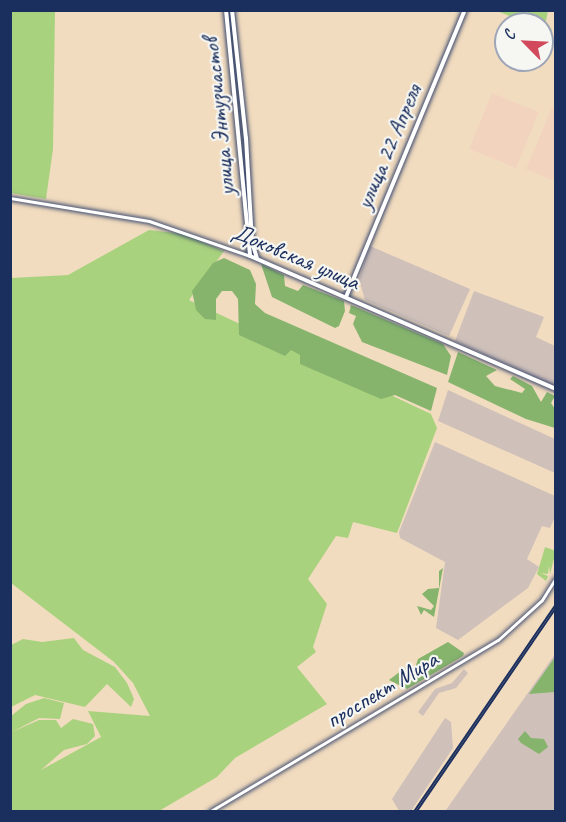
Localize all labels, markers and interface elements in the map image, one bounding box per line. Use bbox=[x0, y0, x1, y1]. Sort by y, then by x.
north arrow bbox=[494, 12, 554, 72]
text: С bbox=[499, 28, 520, 43]
street label: улица Энтузиастов bbox=[196, 35, 242, 199]
street label: улица 22 Апреля bbox=[350, 80, 428, 214]
street label: Доковская улица bbox=[227, 217, 365, 297]
street label: проспект Мира bbox=[321, 645, 443, 735]

